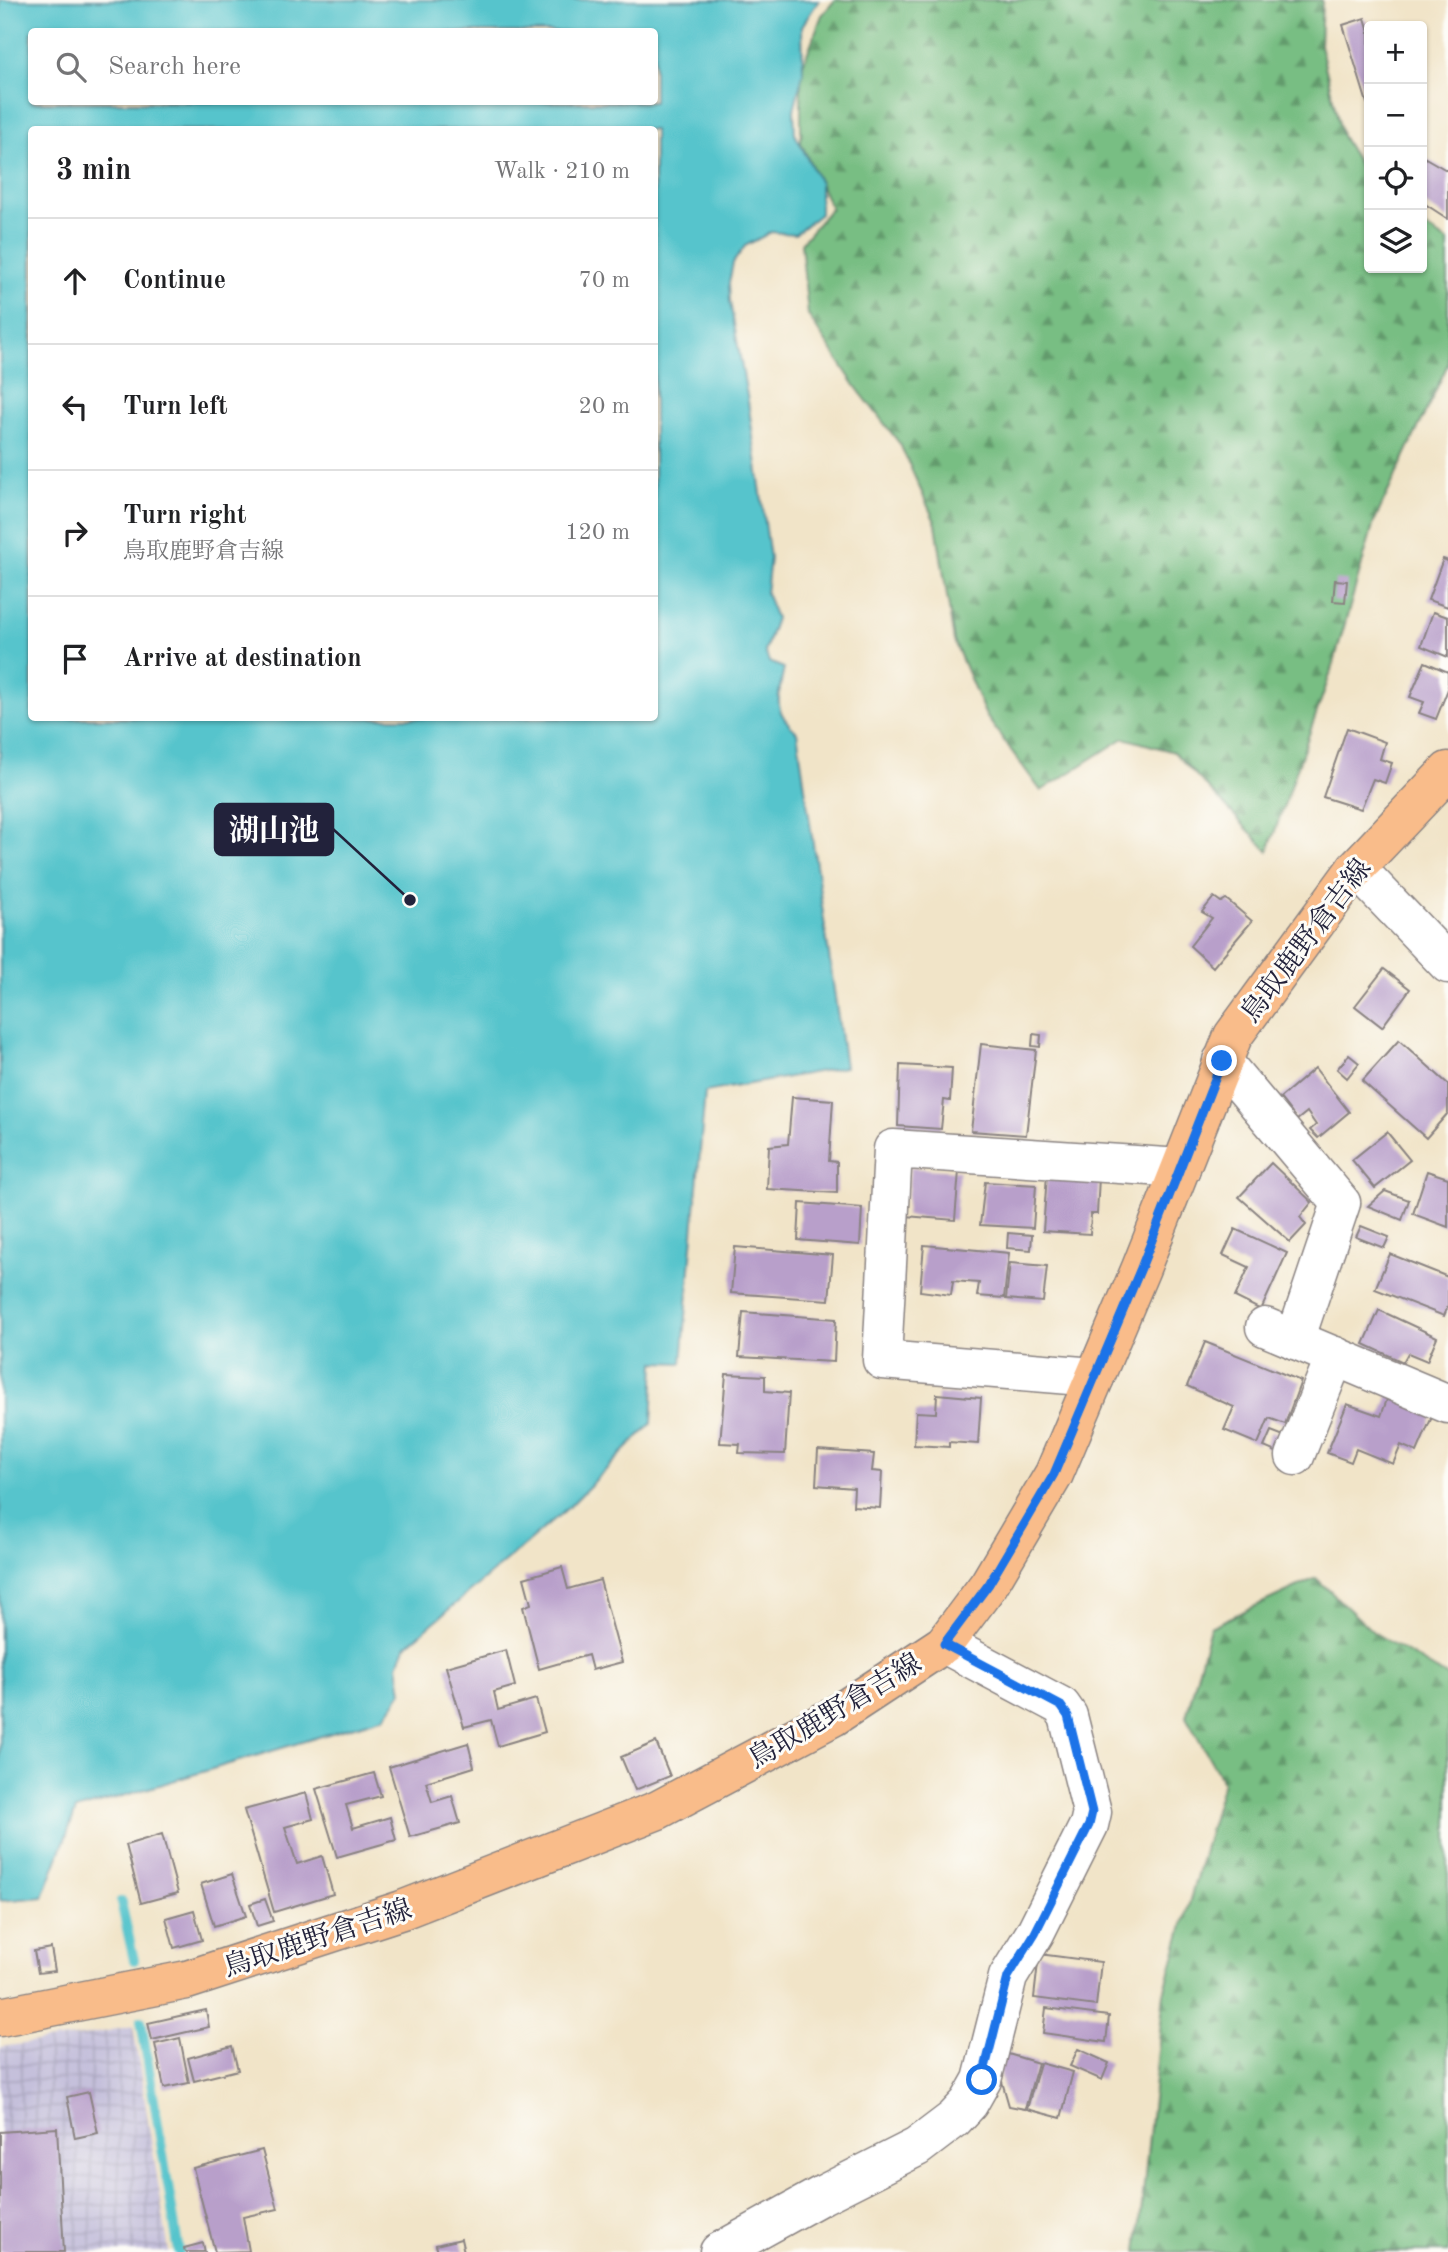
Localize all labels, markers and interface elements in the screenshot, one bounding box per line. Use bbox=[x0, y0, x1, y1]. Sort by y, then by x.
map controls bbox=[1364, 21, 1427, 273]
button: + bbox=[1364, 21, 1427, 84]
search box bbox=[28, 28, 658, 105]
icon: search bbox=[52, 48, 90, 86]
text: Search here bbox=[108, 54, 241, 80]
button: − bbox=[1364, 84, 1427, 147]
button: locate bbox=[1364, 147, 1427, 210]
text: 3 min bbox=[56, 156, 131, 186]
text: Walk · 210 m bbox=[494, 160, 630, 183]
button: layers bbox=[1364, 210, 1427, 273]
icon: ahead bbox=[56, 262, 94, 300]
text: Continue bbox=[123, 268, 226, 294]
text: 70 m bbox=[579, 269, 630, 292]
icon: left bbox=[56, 388, 94, 426]
text: Turn left bbox=[123, 394, 228, 420]
text: 20 m bbox=[579, 395, 630, 418]
text: Turn right bbox=[123, 503, 246, 529]
icon: right bbox=[56, 514, 94, 552]
text: 120 m bbox=[565, 521, 630, 544]
text: 鳥取鹿野倉吉線 bbox=[123, 540, 284, 563]
icon: arrive bbox=[56, 640, 94, 678]
text: Arrive at destination bbox=[123, 646, 362, 672]
callout: 湖山池 bbox=[215, 804, 333, 855]
text: 湖山池 bbox=[229, 814, 319, 847]
street label: 鳥取鹿野倉吉線 bbox=[1235, 853, 1378, 1029]
route end bbox=[1206, 1045, 1237, 1076]
street label: 鳥取鹿野倉吉線 bbox=[743, 1648, 927, 1775]
street label: 鳥取鹿野倉吉線 bbox=[219, 1893, 415, 1983]
route start bbox=[966, 2064, 997, 2095]

